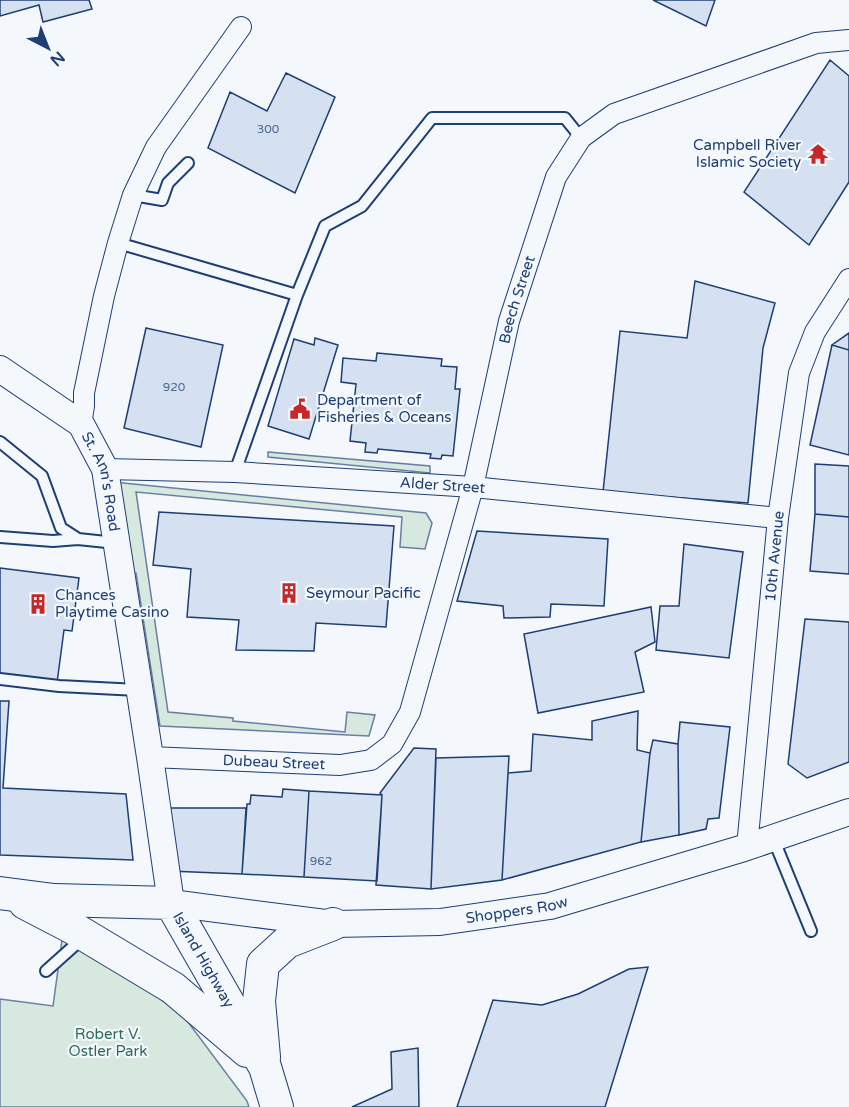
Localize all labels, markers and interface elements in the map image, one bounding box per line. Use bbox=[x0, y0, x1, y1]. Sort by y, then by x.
north arrow bbox=[18, 18, 78, 78]
text: N bbox=[46, 47, 69, 70]
house number: 300 bbox=[257, 122, 280, 136]
place label: Campbell River Islamic Society bbox=[693, 136, 801, 171]
temple icon: Campbell River Islamic Society bbox=[806, 142, 830, 166]
street label: Beech Street bbox=[495, 253, 539, 345]
house number: 920 bbox=[163, 380, 186, 394]
place label: Department of Fisheries & Oceans bbox=[317, 391, 452, 426]
public building icon: Department of Fisheries & Oceans bbox=[288, 397, 312, 421]
street label: St. Ann's Road bbox=[78, 429, 124, 533]
street label: Alder Street bbox=[399, 473, 486, 497]
street label: 10th Avenue bbox=[761, 510, 788, 603]
building icon: Seymour Pacific bbox=[277, 581, 301, 605]
place label: Seymour Pacific bbox=[306, 584, 421, 602]
place label: Chances Playtime Casino bbox=[55, 586, 169, 621]
building icon: Chances Playtime Casino bbox=[26, 592, 50, 616]
street label: Dubeau Street bbox=[222, 751, 326, 773]
house number: 962 bbox=[310, 854, 332, 868]
street label: Shoppers Row bbox=[465, 892, 570, 927]
street label: Island Highway bbox=[169, 909, 238, 1011]
park label: Robert V. Ostler Park bbox=[69, 1025, 147, 1060]

